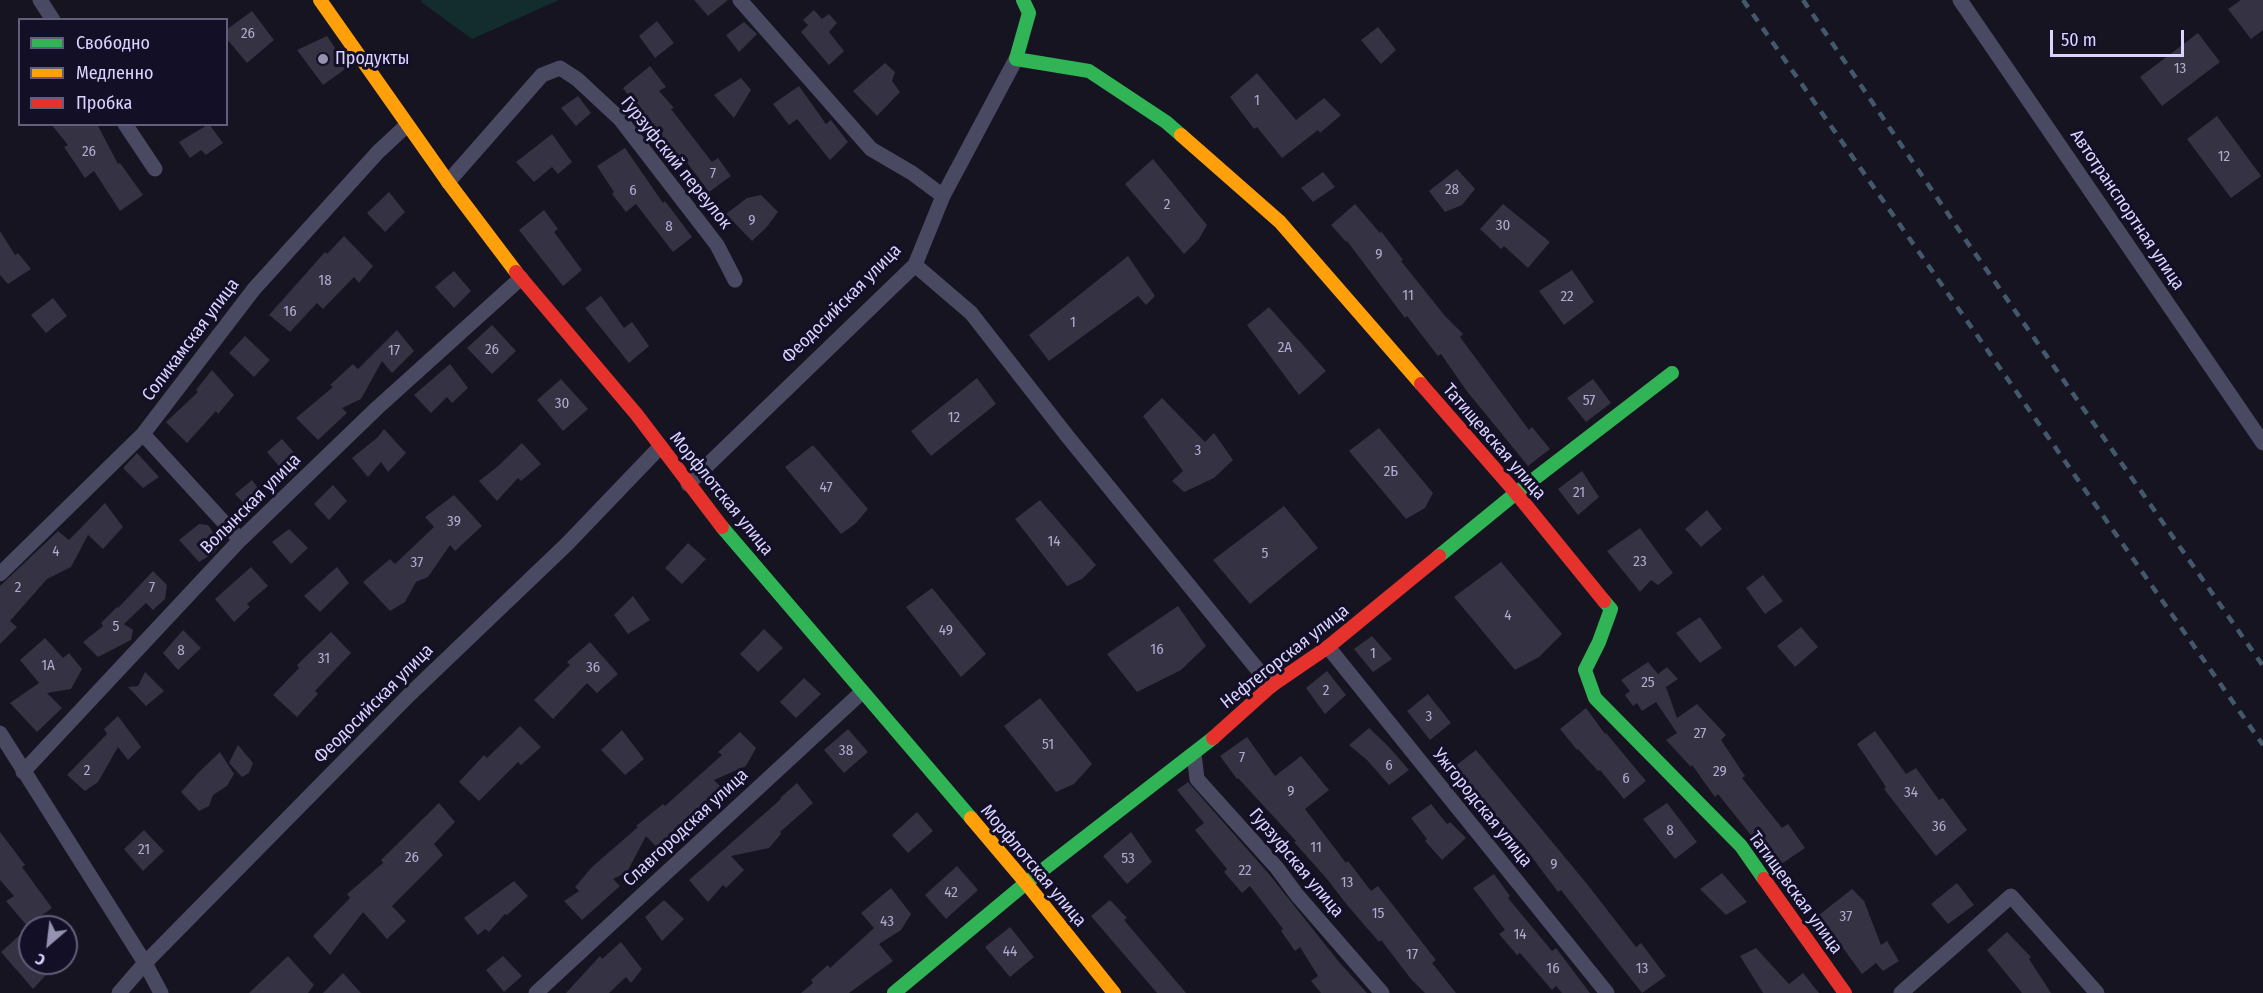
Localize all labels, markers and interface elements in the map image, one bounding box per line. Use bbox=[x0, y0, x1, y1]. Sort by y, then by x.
legend bbox=[18, 18, 228, 126]
scale bar bbox=[2053, 18, 2186, 56]
house number: 26 bbox=[241, 25, 255, 43]
text: 50 m bbox=[2061, 29, 2097, 51]
text: Свободно bbox=[76, 32, 150, 54]
place label: Продукты bbox=[335, 48, 410, 70]
marker: Продукты bbox=[316, 52, 330, 66]
house number: 13 bbox=[2174, 60, 2186, 78]
text: Медленно bbox=[76, 62, 154, 84]
text: Пробка bbox=[76, 92, 132, 114]
street label: Гурзуфский переулок bbox=[616, 92, 736, 234]
house number: 1 bbox=[1254, 92, 1260, 110]
street label: Автотранспортная улица bbox=[2065, 126, 2189, 294]
house number: 26 bbox=[82, 143, 96, 161]
house number: 12 bbox=[2218, 148, 2230, 166]
house number: 7 bbox=[710, 165, 716, 183]
house number: 28 bbox=[1445, 181, 1459, 199]
house number: 6 bbox=[629, 182, 637, 200]
house number: 2 bbox=[1164, 196, 1170, 214]
house number: 9 bbox=[748, 212, 756, 230]
house number: 30 bbox=[1496, 217, 1510, 235]
house number: 8 bbox=[665, 218, 673, 236]
street label: Феодосийская улица bbox=[778, 240, 906, 368]
house number: 9 bbox=[1375, 246, 1383, 264]
house number: 18 bbox=[318, 272, 332, 290]
street label: Соликамская улица bbox=[138, 274, 244, 406]
house number: 11 bbox=[1402, 287, 1414, 305]
house number: 22 bbox=[1560, 288, 1574, 306]
house number: 16 bbox=[283, 303, 297, 321]
house number: 1 bbox=[1070, 314, 1076, 332]
house number: 2А bbox=[1278, 339, 1292, 357]
house number: 26 bbox=[485, 341, 499, 359]
house number: 17 bbox=[388, 342, 400, 360]
street label: Татищевская улица bbox=[1438, 380, 1550, 504]
house number: 57 bbox=[1583, 392, 1595, 410]
house number: 30 bbox=[555, 395, 569, 413]
house number: 12 bbox=[948, 409, 960, 427]
street label: Морфлотская улица bbox=[664, 428, 778, 560]
house number: 3 bbox=[1195, 442, 1201, 460]
street label: Волынская улица bbox=[196, 449, 306, 559]
house number: 2Б bbox=[1384, 463, 1398, 481]
house number: 47 bbox=[819, 479, 833, 497]
house number: 21 bbox=[1573, 484, 1585, 502]
house number: 39 bbox=[447, 513, 461, 531]
house number: 14 bbox=[1047, 533, 1061, 551]
house number: 4 bbox=[52, 543, 60, 561]
house number: 5 bbox=[1262, 545, 1268, 563]
house number: 23 bbox=[1633, 553, 1647, 571]
house number: 37 bbox=[411, 554, 423, 572]
house number: 2 bbox=[15, 579, 21, 597]
house number: 7 bbox=[149, 579, 155, 597]
street label: Нефтегорская улица bbox=[1217, 600, 1353, 714]
house number: 4 bbox=[1504, 607, 1512, 625]
house number: 5 bbox=[113, 618, 119, 636]
house number: 49 bbox=[939, 622, 953, 640]
street label: Феодосийская улица bbox=[310, 640, 438, 768]
house number: 16 bbox=[1150, 641, 1164, 659]
house number: 8 bbox=[177, 642, 185, 660]
house number: 1 bbox=[1370, 645, 1376, 663]
house number: 31 bbox=[318, 650, 330, 668]
house number: 1А bbox=[41, 657, 55, 675]
house number: 36 bbox=[586, 659, 600, 677]
house number: 25 bbox=[1641, 674, 1655, 692]
house number: 2 bbox=[1323, 682, 1329, 700]
house number: 3 bbox=[1426, 708, 1432, 726]
house number: 27 bbox=[1694, 725, 1706, 743]
house number: 51 bbox=[1042, 736, 1054, 754]
house number: 38 bbox=[839, 742, 853, 760]
street label: Ужгородская улица bbox=[1427, 744, 1537, 872]
house number: 7 bbox=[1239, 749, 1245, 767]
house number: 6 bbox=[1385, 757, 1393, 775]
house number: 2 bbox=[84, 762, 90, 780]
house number: 29 bbox=[1713, 763, 1727, 781]
street label: Славгородская улица bbox=[619, 764, 753, 892]
house number: 6 bbox=[1622, 770, 1630, 788]
house number: 9 bbox=[1287, 783, 1295, 801]
house number: 34 bbox=[1904, 784, 1918, 802]
street label: Морфлотская улица bbox=[976, 800, 1090, 932]
street label: Гурзуфская улица bbox=[1244, 804, 1348, 922]
house number: 36 bbox=[1932, 818, 1946, 836]
house number: 8 bbox=[1666, 822, 1674, 840]
street label: Татищевская улица bbox=[1743, 827, 1847, 959]
house number: 11 bbox=[1310, 839, 1322, 857]
house number: 21 bbox=[138, 841, 150, 859]
house number: 26 bbox=[405, 849, 419, 867]
house number: 53 bbox=[1121, 850, 1135, 868]
house number: 9 bbox=[1550, 856, 1558, 874]
house number: 22 bbox=[1238, 862, 1252, 880]
house number: 13 bbox=[1341, 874, 1353, 892]
house number: 42 bbox=[944, 884, 958, 902]
house number: 15 bbox=[1372, 905, 1384, 923]
house number: 37 bbox=[1840, 908, 1852, 926]
house number: 43 bbox=[880, 913, 894, 931]
north arrow bbox=[18, 915, 78, 975]
house number: 14 bbox=[1513, 926, 1527, 944]
house number: 44 bbox=[1003, 943, 1017, 961]
house number: 17 bbox=[1406, 946, 1418, 964]
text: С bbox=[32, 949, 48, 970]
house number: 16 bbox=[1546, 960, 1560, 978]
house number: 13 bbox=[1636, 960, 1648, 978]

